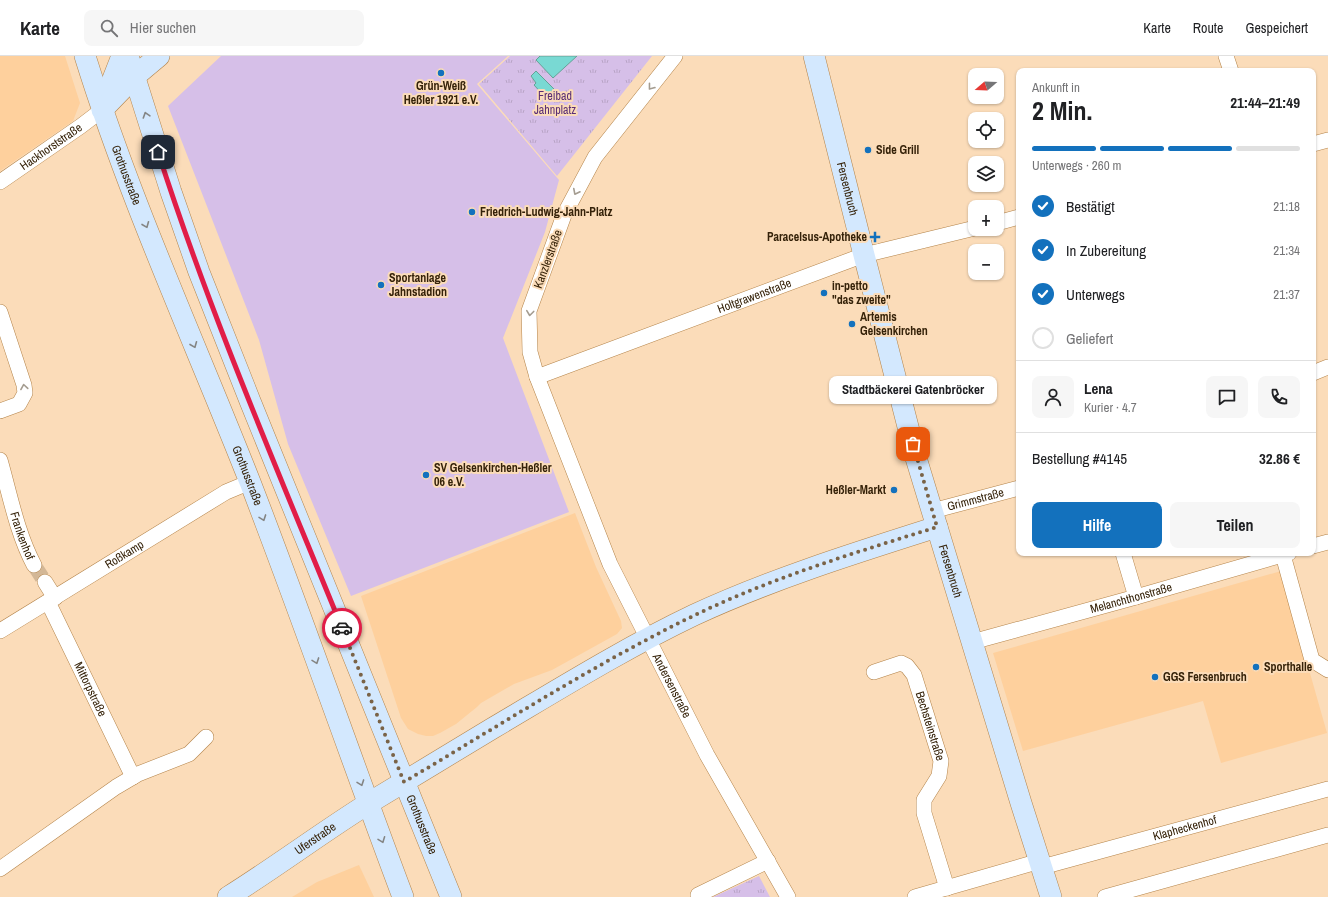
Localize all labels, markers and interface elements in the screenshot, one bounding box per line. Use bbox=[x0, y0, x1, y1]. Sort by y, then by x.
search box bbox=[84, 10, 364, 46]
text: Karte bbox=[20, 15, 60, 41]
icon: search bbox=[98, 17, 120, 39]
text: Hier suchen bbox=[130, 17, 196, 38]
text: Karte bbox=[1143, 19, 1171, 37]
text: Route bbox=[1193, 19, 1223, 37]
text: Gespeichert bbox=[1245, 19, 1308, 37]
marker: Grün-Weiß Heßler 1921 e.V. bbox=[436, 68, 446, 78]
north arrow bbox=[968, 68, 1004, 104]
map controls bbox=[968, 68, 1004, 280]
place label: Grün-Weiß Heßler 1921 e.V. bbox=[404, 78, 479, 108]
text: Ankunft in bbox=[1032, 79, 1080, 96]
one-way arrow bbox=[649, 82, 656, 89]
park label: Freibad Jahnplatz bbox=[534, 88, 576, 118]
text: 21:44–21:49 bbox=[1230, 92, 1300, 113]
text: 2 Min. bbox=[1032, 93, 1092, 128]
one-way arrow bbox=[142, 111, 151, 118]
button: locate bbox=[968, 112, 1004, 148]
street label: Hackhorststraße bbox=[17, 120, 85, 174]
pin bbox=[141, 135, 175, 169]
icon: home bbox=[147, 141, 169, 163]
place label: Side Grill bbox=[876, 142, 919, 158]
street label: Grothusstraße bbox=[108, 143, 145, 207]
marker: Side Grill bbox=[863, 145, 873, 155]
button: layers bbox=[968, 156, 1004, 192]
text: Unterwegs · 260 m bbox=[1032, 157, 1121, 174]
street label: Fersenbruch bbox=[833, 160, 862, 217]
one-way arrow bbox=[573, 188, 581, 195]
icon: check bbox=[1032, 195, 1054, 217]
text: Bestätigt bbox=[1066, 196, 1115, 217]
text: 21:18 bbox=[1273, 198, 1300, 215]
button: + bbox=[968, 200, 1004, 236]
place label: Friedrich-Ludwig-Jahn-Platz bbox=[480, 204, 612, 220]
marker: Friedrich-Ludwig-Jahn-Platz bbox=[467, 207, 477, 217]
one-way arrow bbox=[141, 221, 149, 228]
street label: Kanzlerstraße bbox=[530, 227, 566, 291]
place label: Paracelsus-Apotheke bbox=[767, 229, 868, 245]
marker: Paracelsus-Apotheke bbox=[870, 232, 880, 242]
icon: check bbox=[1032, 239, 1054, 261]
text: In Zubereitung bbox=[1066, 240, 1146, 261]
text: 21:34 bbox=[1273, 242, 1300, 259]
button: − bbox=[968, 244, 1004, 280]
place label: Sportanlage Jahnstadion bbox=[389, 270, 447, 300]
street label: Holtgrawenstraße bbox=[715, 275, 794, 317]
place label: in-petto "das zweite" bbox=[832, 278, 891, 308]
marker: Sportanlage Jahnstadion bbox=[376, 280, 386, 290]
icon: check bbox=[1032, 283, 1054, 305]
text: Unterwegs bbox=[1066, 284, 1125, 305]
text: 21:37 bbox=[1273, 286, 1300, 303]
marker: in-petto "das zweite" bbox=[819, 288, 829, 298]
place label: Artemis Gelsenkirchen bbox=[860, 309, 928, 339]
one-way arrow bbox=[526, 310, 535, 316]
marker: Artemis Gelsenkirchen bbox=[847, 319, 857, 329]
text: Geliefert bbox=[1066, 328, 1113, 349]
one-way arrow bbox=[190, 342, 198, 349]
callout: Stadtbäckerei Gatenbröcker bbox=[829, 376, 997, 404]
button: person bbox=[1032, 376, 1074, 418]
button: chat bbox=[1206, 376, 1248, 418]
button: phone bbox=[1258, 376, 1300, 418]
text: Lena bbox=[1084, 378, 1113, 399]
text: Stadtbäckerei Gatenbröcker bbox=[842, 381, 984, 398]
one-way arrow bbox=[20, 384, 28, 390]
text: Kurier · 4.7 bbox=[1084, 399, 1137, 416]
pin bbox=[896, 427, 930, 461]
icon: bag bbox=[902, 433, 924, 455]
street label: Grothusstraße bbox=[228, 443, 266, 508]
text: Bestellung #4145 bbox=[1032, 448, 1127, 469]
text: 32.86 € bbox=[1259, 448, 1300, 469]
place label: SV Gelsenkirchen-Heßler 06 e.V. bbox=[434, 460, 552, 490]
marker: SV Gelsenkirchen-Heßler 06 e.V. bbox=[421, 470, 431, 480]
place label: Heßler-Markt bbox=[826, 482, 887, 498]
street label: Grimmstraße bbox=[945, 484, 1006, 515]
marker: Heßler-Markt bbox=[889, 485, 899, 495]
button: Hilfe bbox=[1032, 502, 1162, 548]
button: Teilen bbox=[1170, 502, 1300, 548]
street label: Frankenhof bbox=[6, 510, 38, 563]
one-way arrow bbox=[259, 514, 267, 521]
street label: Roßkamp bbox=[102, 537, 147, 573]
street label: Fersenbruch bbox=[935, 543, 966, 600]
street label: Melanchthonstraße bbox=[1088, 579, 1174, 617]
courier bbox=[322, 608, 362, 648]
icon: car bbox=[331, 617, 353, 639]
street label: Andersenstraße bbox=[648, 650, 695, 721]
one-way arrow bbox=[311, 658, 320, 665]
street label: Mittorpstraße bbox=[70, 659, 110, 719]
place label: Sporthalle bbox=[1264, 659, 1313, 675]
marker: Sporthalle bbox=[1251, 662, 1261, 672]
place label: GGS Fersenbruch bbox=[1163, 669, 1247, 685]
marker: GGS Fersenbruch bbox=[1150, 672, 1160, 682]
street label: Bechsteinstraße bbox=[912, 689, 948, 763]
one-way arrow bbox=[356, 780, 364, 787]
street label: Grothusstraße bbox=[402, 792, 441, 857]
street label: Klapheckenhof bbox=[1151, 812, 1219, 844]
street label: Uferstraße bbox=[291, 819, 339, 858]
one-way arrow bbox=[377, 837, 385, 844]

